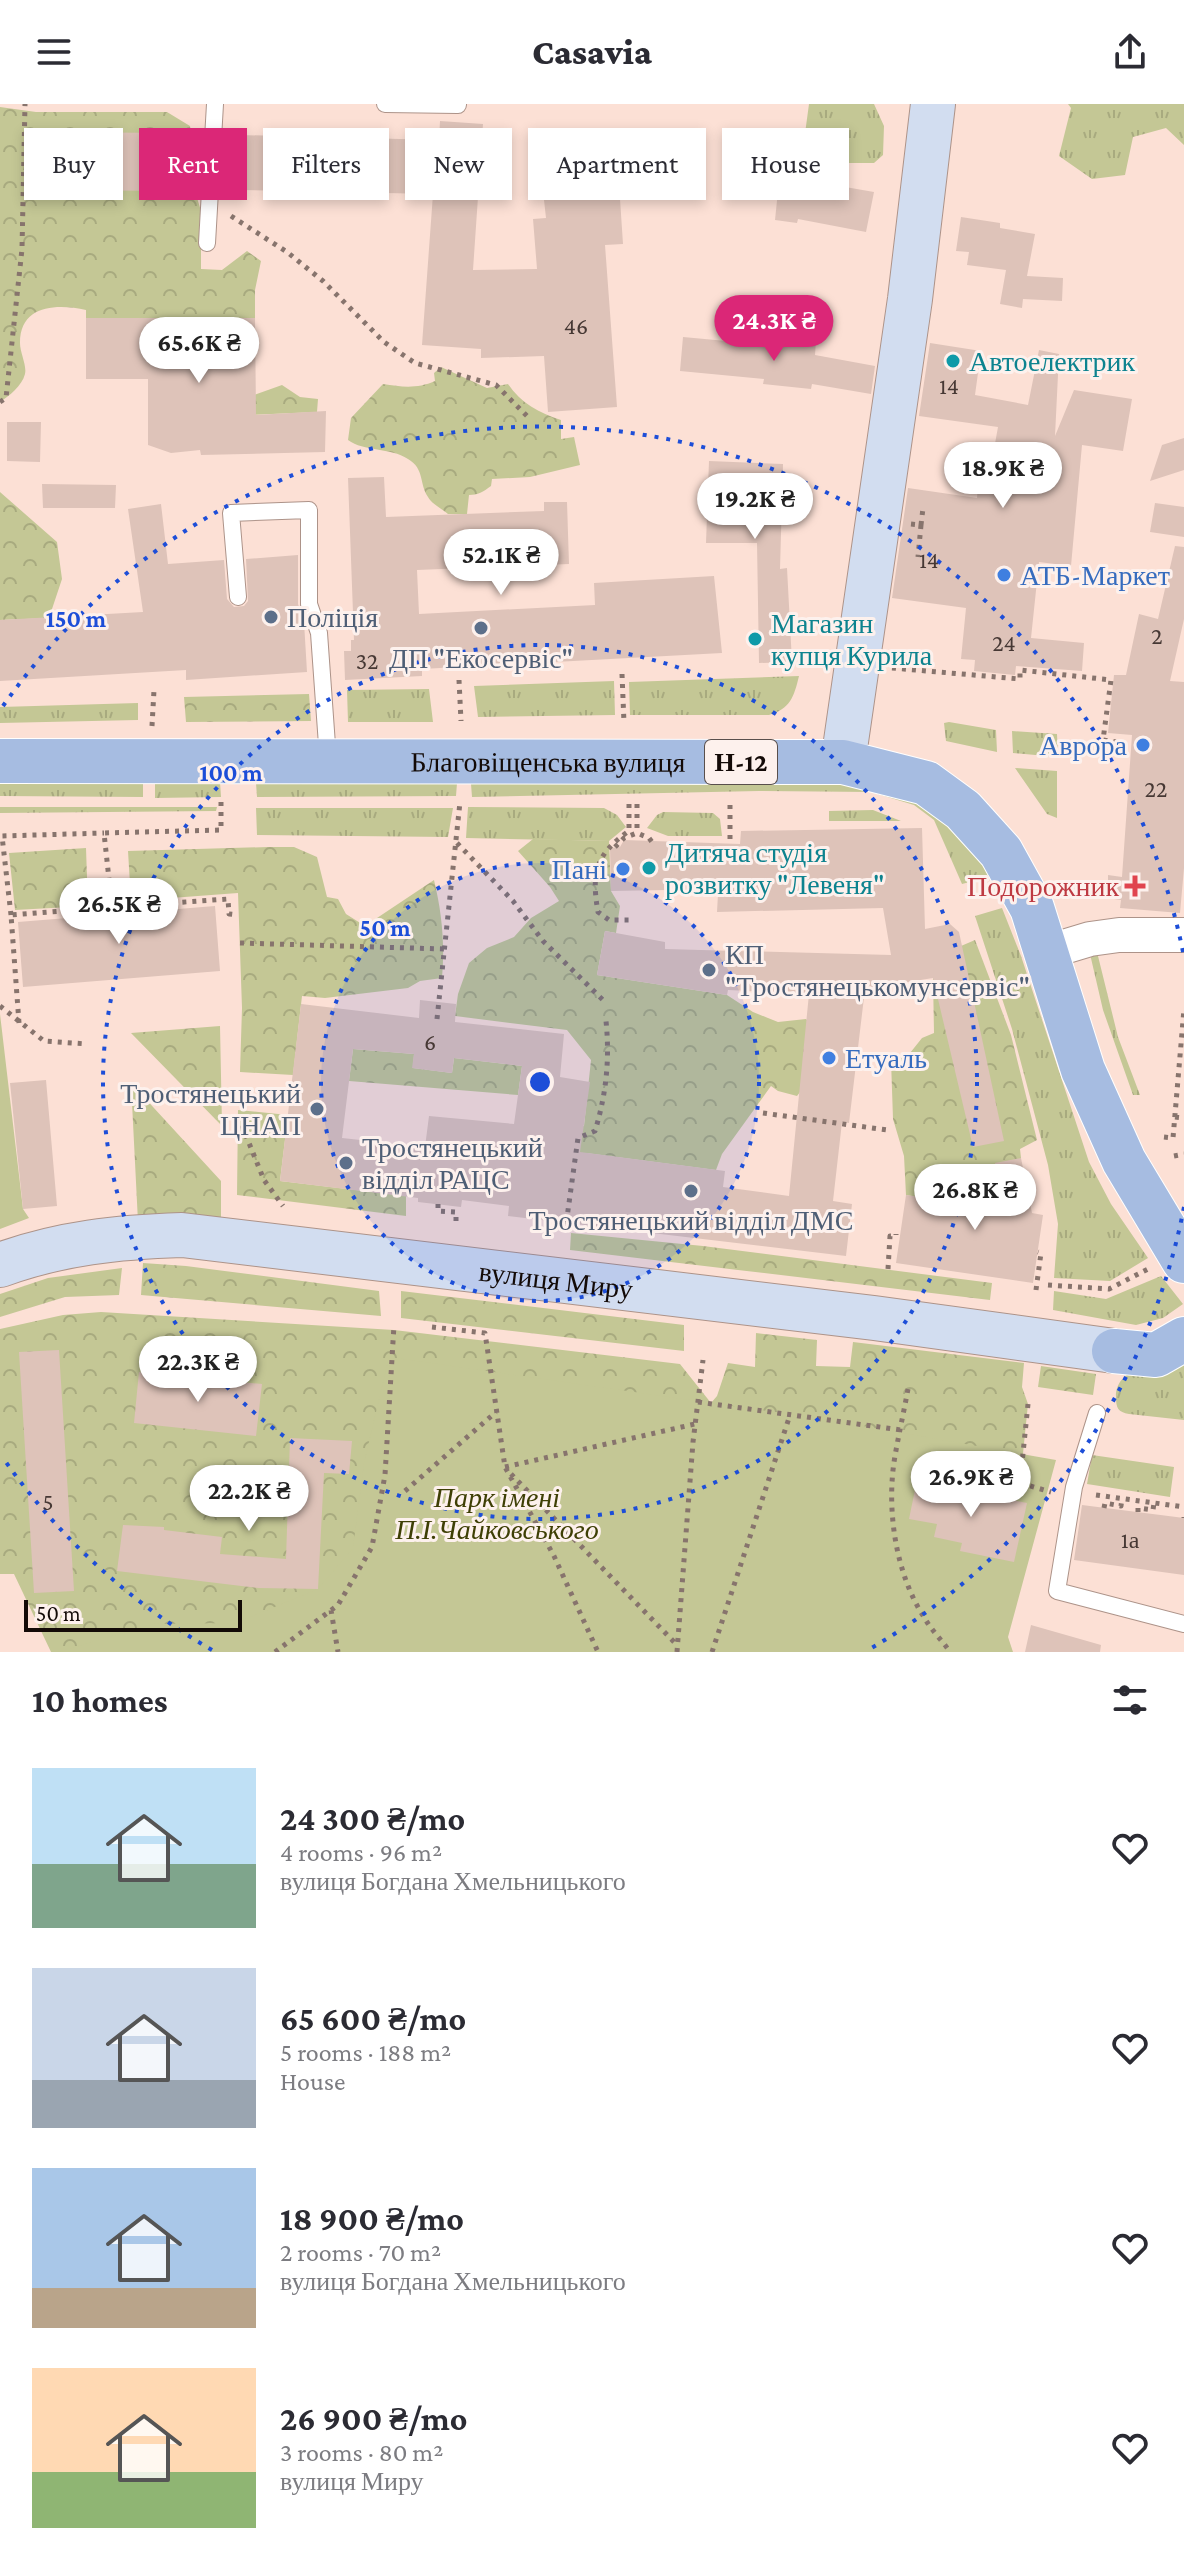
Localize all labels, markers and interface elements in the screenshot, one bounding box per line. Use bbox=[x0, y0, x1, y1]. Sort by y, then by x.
icon: menu bbox=[32, 30, 76, 74]
icon: share bbox=[1108, 30, 1152, 74]
text: Casavia bbox=[532, 32, 652, 72]
chip: Buy bbox=[24, 128, 123, 200]
chip: Rent bbox=[139, 128, 247, 200]
chip: Filters bbox=[263, 128, 389, 200]
chip: New bbox=[405, 128, 512, 200]
chip: Apartment bbox=[528, 128, 706, 200]
chip: House bbox=[722, 128, 849, 200]
pin: 24.3K ₴ bbox=[700, 295, 848, 363]
text: 24.3K ₴ bbox=[732, 306, 816, 335]
house number: 46 bbox=[564, 312, 588, 339]
pin: 65.6K ₴ bbox=[125, 317, 273, 385]
text: 65.6K ₴ bbox=[157, 328, 241, 357]
place label: Автоелектрик bbox=[969, 346, 1136, 377]
marker: Автоелектрик bbox=[944, 352, 962, 370]
house number: 14 bbox=[939, 372, 959, 399]
pin: 18.9K ₴ bbox=[929, 442, 1077, 510]
text: 18.9K ₴ bbox=[962, 453, 1044, 482]
pin: 19.2K ₴ bbox=[681, 473, 829, 541]
text: 19.2K ₴ bbox=[715, 484, 795, 513]
pin: 52.1K ₴ bbox=[427, 529, 575, 597]
text: 52.1K ₴ bbox=[462, 540, 540, 569]
house number: 14 bbox=[919, 546, 939, 573]
place label: АТБ-Маркет bbox=[1020, 560, 1170, 591]
marker: АТБ-Маркет bbox=[995, 566, 1013, 584]
place label: Поліція bbox=[287, 602, 378, 633]
text: 150 m bbox=[46, 605, 107, 632]
marker: Поліція bbox=[262, 608, 280, 626]
place label: Магазин купця Курила bbox=[771, 608, 933, 671]
marker: ДП "Екосервіс" bbox=[472, 619, 490, 637]
house number: 2 bbox=[1151, 622, 1163, 649]
house number: 24 bbox=[992, 629, 1016, 656]
marker: Магазин купця Курила bbox=[746, 630, 764, 648]
place label: ДП "Екосервіс" bbox=[389, 643, 573, 674]
house number: 32 bbox=[356, 647, 378, 674]
place label: Аврора bbox=[1039, 730, 1128, 761]
marker: Аврора bbox=[1134, 736, 1152, 754]
road number: Н-12 bbox=[705, 740, 777, 784]
street label: Благовіщенська вулиця bbox=[411, 746, 686, 778]
text: 100 m bbox=[199, 759, 263, 786]
house number: 22 bbox=[1145, 775, 1167, 802]
place label: Дитяча студія розвитку "Левеня" bbox=[665, 837, 884, 900]
place label: Пані bbox=[552, 854, 607, 885]
marker: Дитяча студія розвитку "Левеня" bbox=[640, 859, 658, 877]
marker: Пані bbox=[614, 860, 632, 878]
place label: Подорожник bbox=[967, 871, 1119, 902]
marker: Подорожник bbox=[1126, 877, 1144, 895]
pin: 26.5K ₴ bbox=[45, 878, 193, 946]
text: 26.5K ₴ bbox=[77, 889, 161, 918]
text: 50 m bbox=[359, 914, 411, 941]
place label: КП "Тростянецькомунсервіс" bbox=[725, 939, 1030, 1002]
marker: КП "Тростянецькомунсервіс" bbox=[700, 961, 718, 979]
house number: 6 bbox=[424, 1028, 436, 1055]
place label: Етуаль bbox=[845, 1043, 927, 1074]
marker: Етуаль bbox=[820, 1049, 838, 1067]
centre of rings bbox=[526, 1068, 554, 1096]
place label: Тростянецький ЦНАП bbox=[120, 1078, 301, 1141]
marker: Тростянецький ЦНАП bbox=[308, 1100, 326, 1118]
place label: Тростянецький відділ РАЦС bbox=[362, 1132, 543, 1195]
marker: Тростянецький відділ РАЦС bbox=[337, 1154, 355, 1172]
pin: 26.8K ₴ bbox=[901, 1164, 1049, 1232]
text: 26.8K ₴ bbox=[932, 1175, 1018, 1204]
marker: Тростянецький відділ ДМС bbox=[682, 1182, 700, 1200]
place label: Тростянецький відділ ДМС bbox=[528, 1205, 854, 1236]
street label: вулиця Миру bbox=[477, 1256, 635, 1305]
pin: 22.3K ₴ bbox=[124, 1336, 272, 1404]
text: 22.3K ₴ bbox=[157, 1347, 239, 1376]
pin: 26.9K ₴ bbox=[897, 1451, 1045, 1519]
text: 26.9K ₴ bbox=[929, 1462, 1013, 1491]
pin: 22.2K ₴ bbox=[175, 1465, 323, 1533]
text: 22.2K ₴ bbox=[208, 1476, 290, 1505]
park label: Парк імені П.І.Чайковського bbox=[394, 1482, 599, 1545]
house number: 5 bbox=[42, 1488, 54, 1515]
house number: 1а bbox=[1121, 1526, 1140, 1553]
scale bar bbox=[24, 1596, 242, 1632]
text: 50 m bbox=[36, 1601, 81, 1626]
icon: filters bbox=[1108, 1678, 1152, 1722]
text: 10 homes bbox=[32, 1682, 168, 1719]
icon: home bbox=[96, 1800, 192, 1896]
text: 24 300 ₴/mo bbox=[280, 1800, 465, 1837]
icon: heart bbox=[1108, 1826, 1152, 1870]
text: 4 rooms · 96 m² bbox=[280, 1838, 442, 1867]
text: вулиця Богдана Хмельницького bbox=[280, 1867, 626, 1896]
icon: home bbox=[96, 2000, 192, 2096]
text: 65 600 ₴/mo bbox=[280, 2000, 466, 2037]
icon: heart bbox=[1108, 2026, 1152, 2070]
text: 5 rooms · 188 m² bbox=[280, 2038, 451, 2067]
text: House bbox=[280, 2067, 345, 2096]
icon: home bbox=[96, 2200, 192, 2296]
text: 18 900 ₴/mo bbox=[280, 2200, 464, 2237]
icon: heart bbox=[1108, 2226, 1152, 2270]
text: 2 rooms · 70 m² bbox=[280, 2238, 441, 2267]
text: вулиця Богдана Хмельницького bbox=[280, 2267, 626, 2296]
icon: home bbox=[96, 2400, 192, 2496]
text: 26 900 ₴/mo bbox=[280, 2400, 467, 2437]
icon: heart bbox=[1108, 2426, 1152, 2470]
text: 3 rooms · 80 m² bbox=[280, 2438, 443, 2467]
text: вулиця Миру bbox=[280, 2467, 424, 2496]

